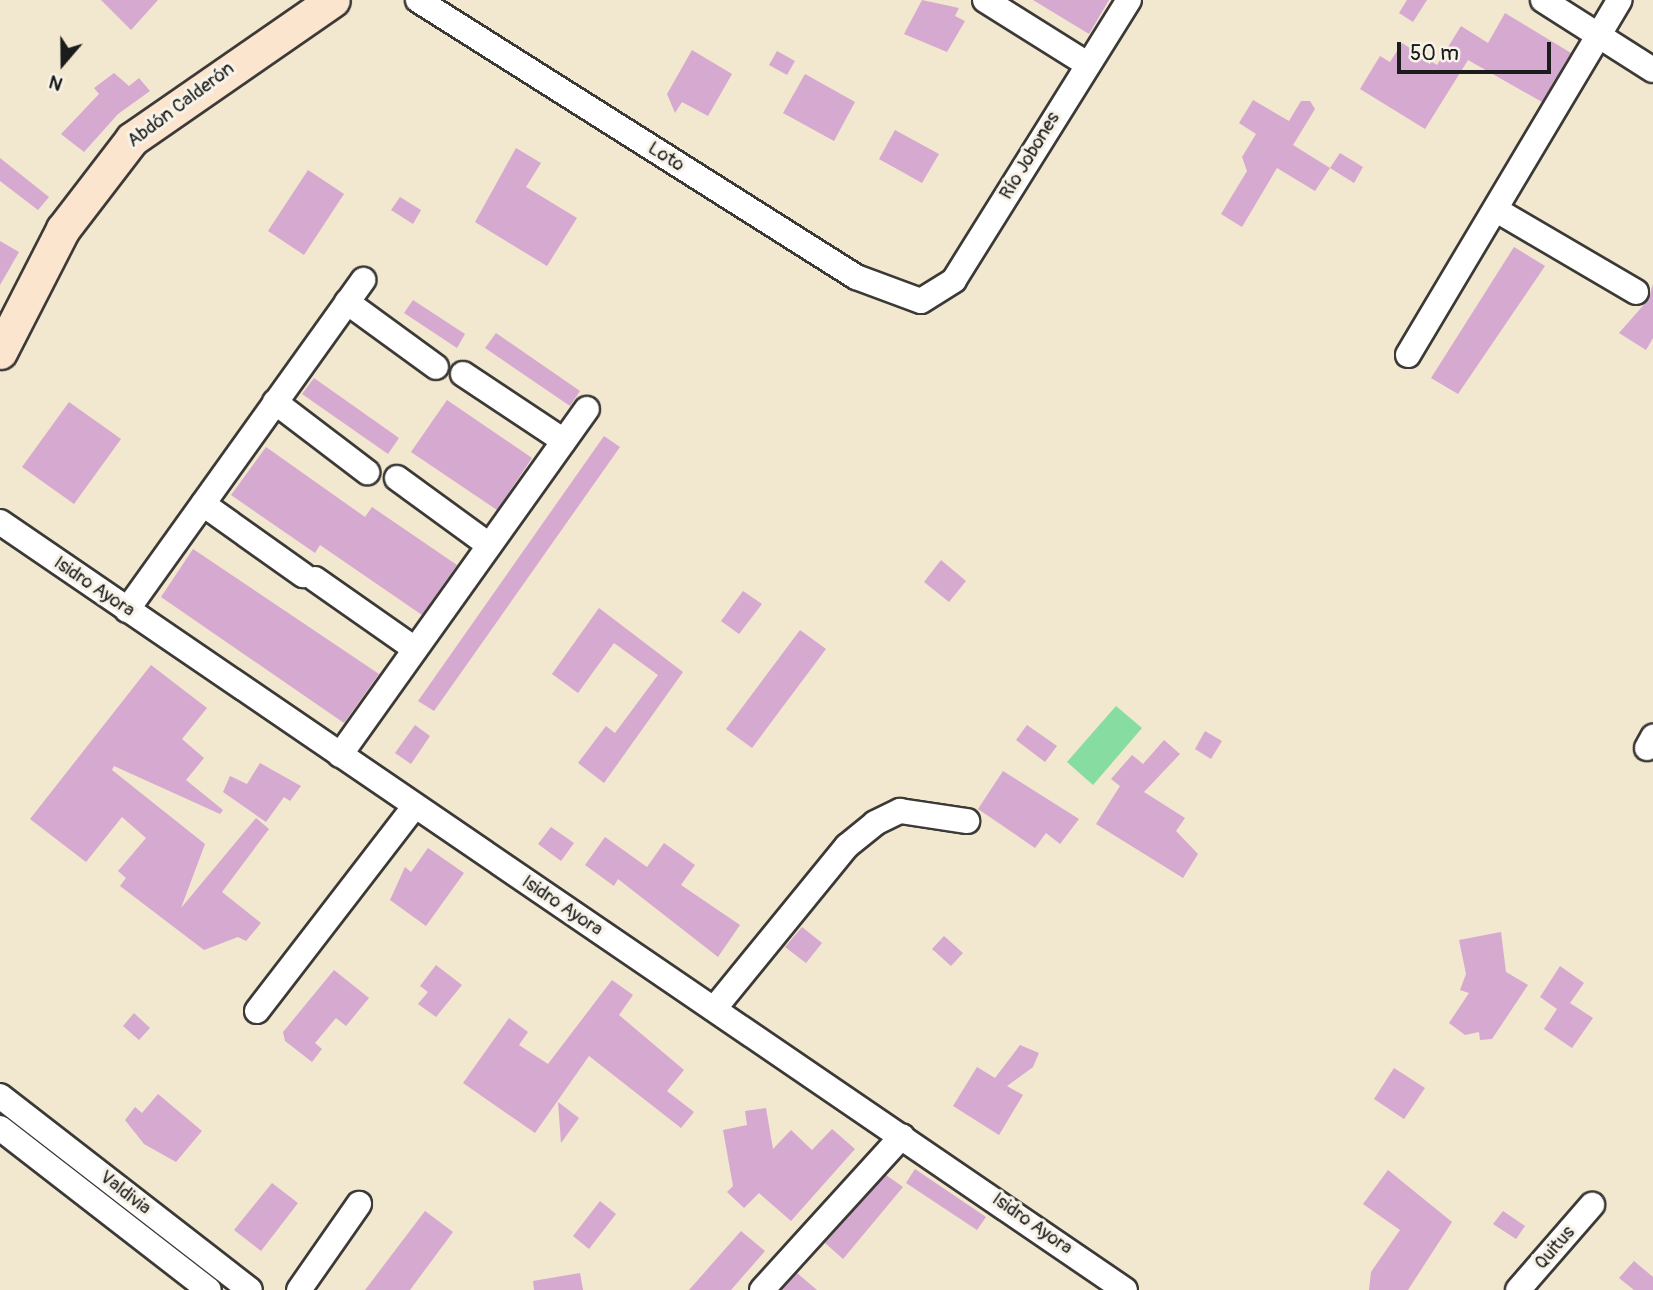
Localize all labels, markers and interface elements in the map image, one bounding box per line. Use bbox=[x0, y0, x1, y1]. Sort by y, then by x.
north arrow bbox=[28, 28, 98, 98]
scale bar bbox=[1401, 28, 1555, 72]
text: 50 m bbox=[1410, 40, 1459, 67]
street label: Abdón Calderón bbox=[123, 57, 239, 153]
text: N bbox=[46, 69, 66, 96]
street label: Río Jobones bbox=[995, 108, 1065, 204]
street label: Loto bbox=[644, 137, 688, 177]
street label: Isidro Ayora bbox=[49, 552, 139, 622]
street label: Isidro Ayora bbox=[517, 871, 607, 941]
street label: Valdivia bbox=[95, 1166, 155, 1220]
street label: Isidro Ayora bbox=[987, 1188, 1077, 1260]
street label: Quitus bbox=[1530, 1222, 1580, 1274]

